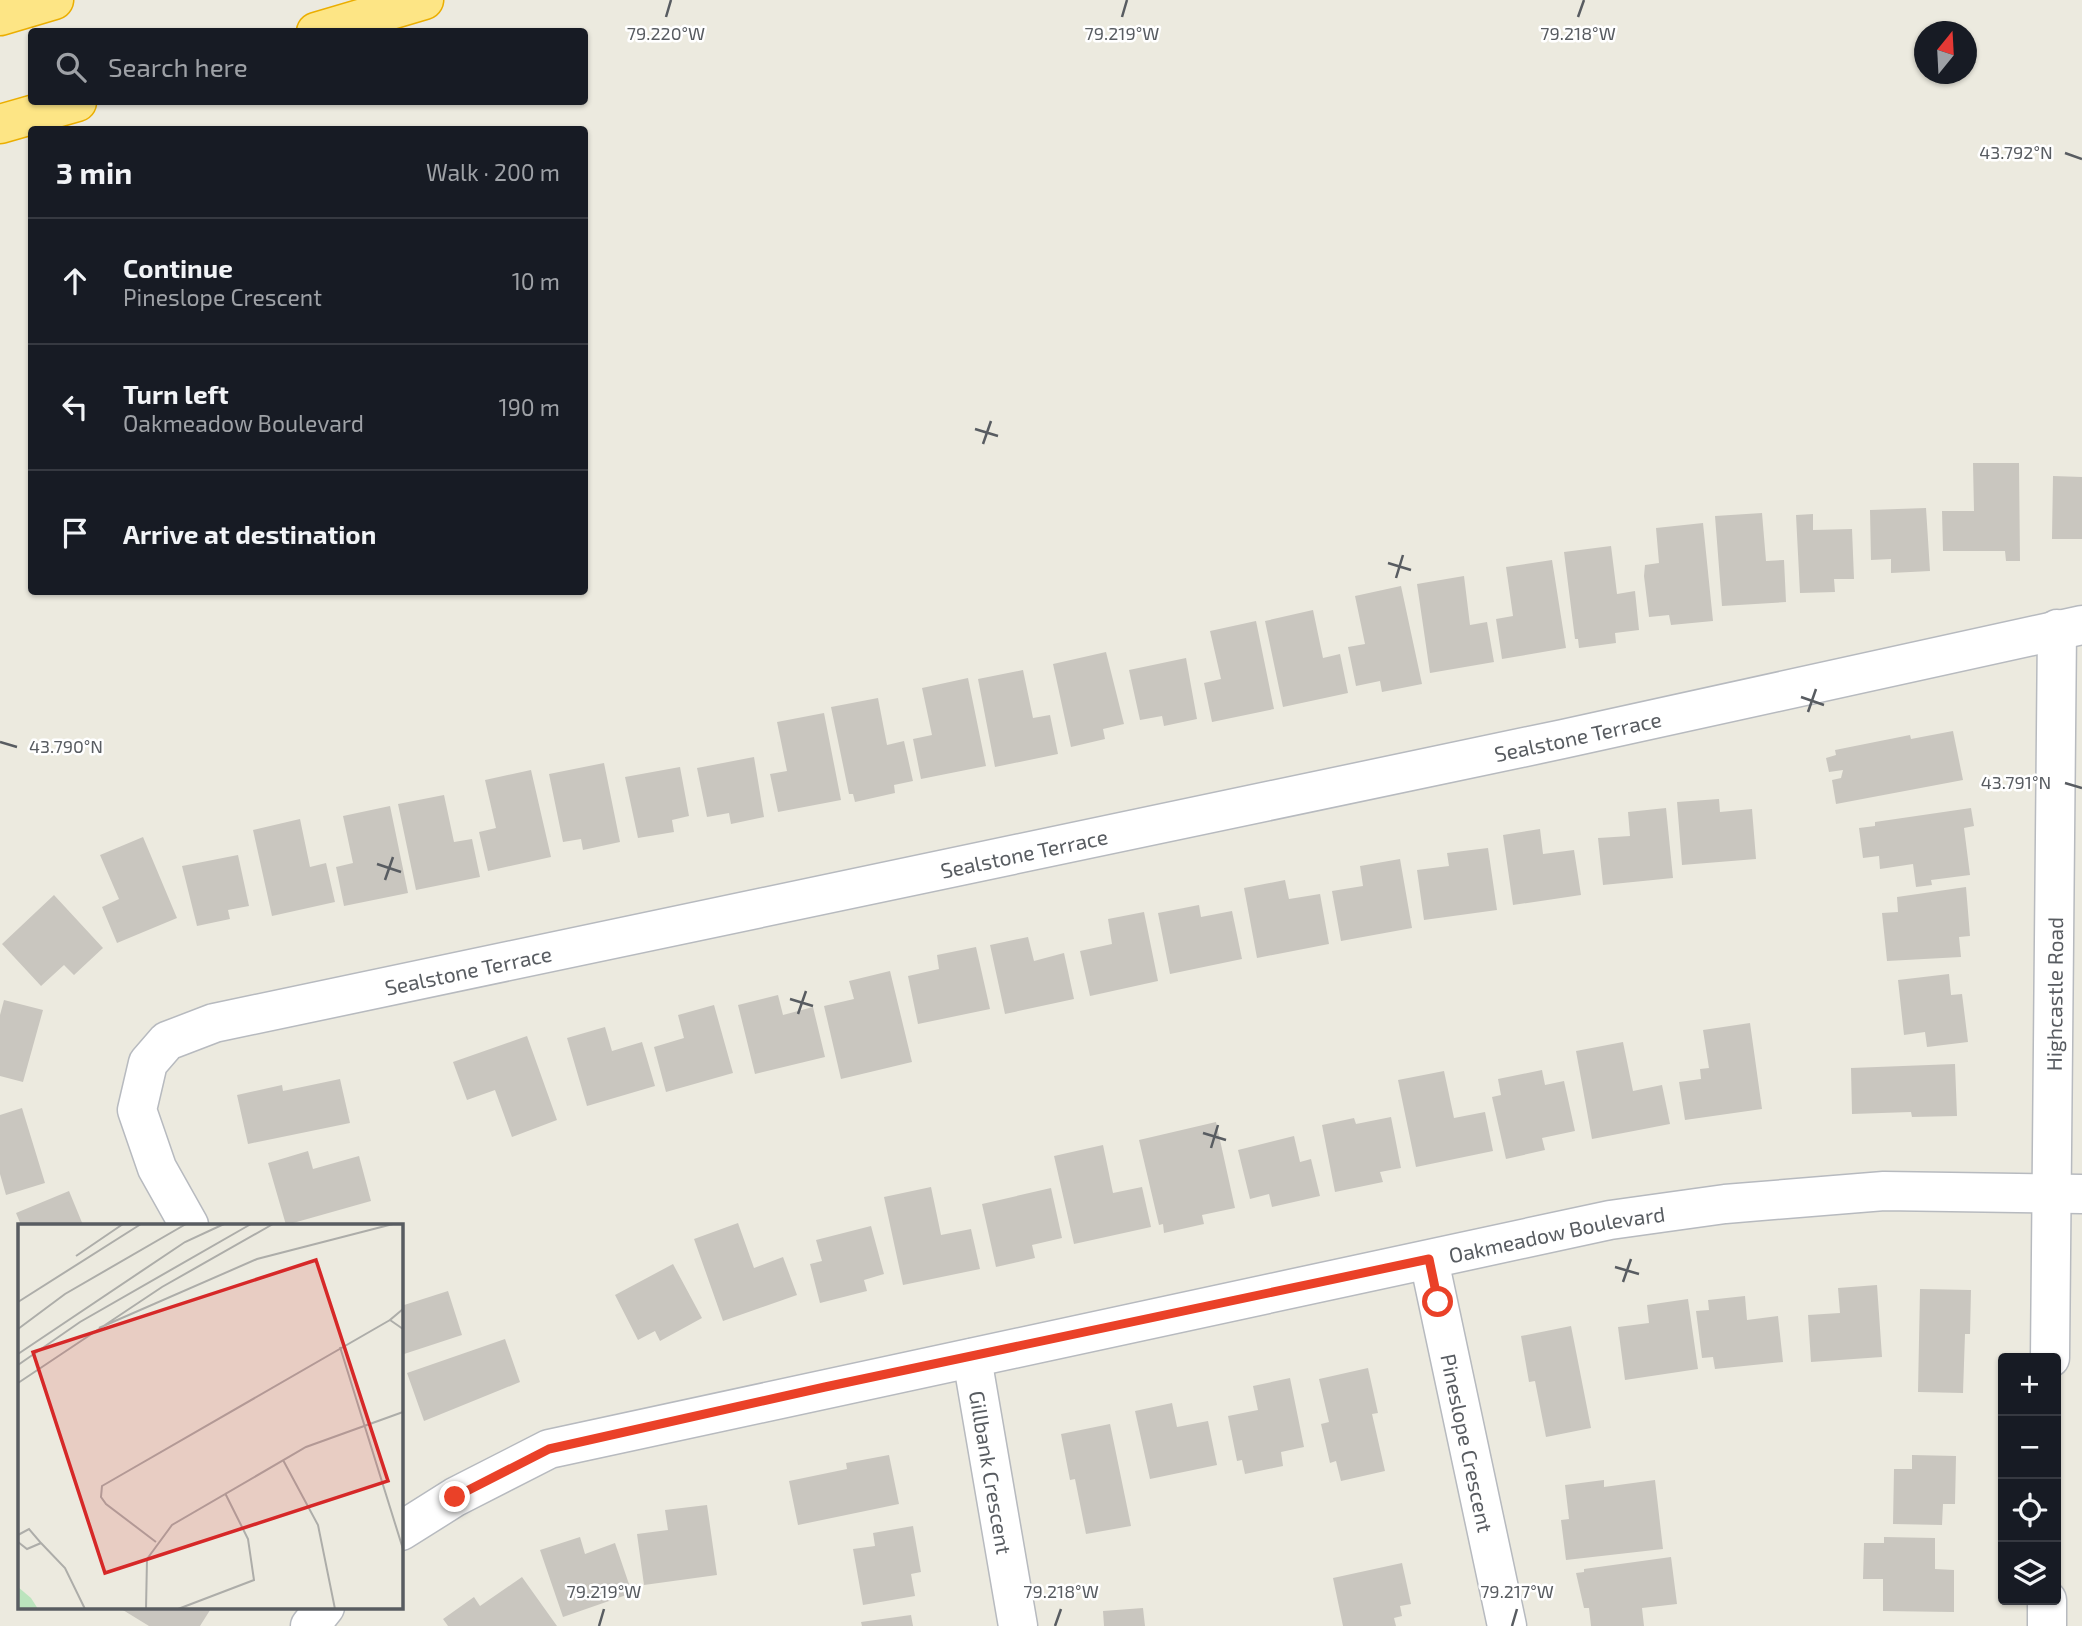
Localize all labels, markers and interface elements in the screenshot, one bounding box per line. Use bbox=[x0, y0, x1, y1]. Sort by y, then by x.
north arrow bbox=[1914, 21, 1977, 84]
text: 79.220°W bbox=[627, 22, 705, 44]
text: 79.219°W bbox=[1085, 22, 1159, 44]
text: 79.218°W bbox=[1540, 22, 1616, 44]
search box bbox=[28, 28, 588, 105]
icon: search bbox=[52, 48, 90, 86]
text: Search here bbox=[108, 51, 248, 82]
text: 43.792°N bbox=[1979, 141, 2053, 163]
text: 3 min bbox=[56, 154, 132, 190]
text: Walk · 200 m bbox=[426, 158, 560, 186]
text: Continue bbox=[123, 252, 233, 283]
icon: ahead bbox=[56, 262, 94, 300]
text: 10 m bbox=[512, 267, 560, 295]
text: Pineslope Crescent bbox=[123, 283, 322, 311]
text: Turn left bbox=[123, 378, 229, 409]
icon: left bbox=[56, 388, 94, 426]
text: 190 m bbox=[499, 393, 560, 421]
text: Oakmeadow Boulevard bbox=[123, 409, 364, 437]
icon: arrive bbox=[56, 514, 94, 552]
text: Arrive at destination bbox=[123, 518, 376, 549]
street label: Sealstone Terrace bbox=[1492, 705, 1663, 766]
text: 43.790°N bbox=[29, 735, 103, 757]
text: 43.791°N bbox=[1981, 771, 2051, 793]
street label: Sealstone Terrace bbox=[938, 823, 1110, 882]
street label: Highcastle Road bbox=[2040, 917, 2067, 1071]
street label: Sealstone Terrace bbox=[382, 940, 554, 999]
street label: Oakmeadow Boulevard bbox=[1446, 1200, 1667, 1267]
inset map bbox=[18, 1224, 402, 1608]
route start bbox=[1422, 1286, 1453, 1317]
street label: Pineslope Crescent bbox=[1437, 1351, 1499, 1534]
map controls bbox=[1998, 1353, 2061, 1605]
button: + bbox=[1998, 1353, 2061, 1416]
street label: Gillbank Crescent bbox=[965, 1389, 1018, 1556]
button: − bbox=[1998, 1416, 2061, 1479]
button: locate bbox=[1998, 1479, 2061, 1542]
route end bbox=[439, 1481, 470, 1512]
button: layers bbox=[1998, 1542, 2061, 1605]
text: 79.219°W bbox=[567, 1580, 641, 1602]
text: 79.218°W bbox=[1023, 1580, 1099, 1602]
text: 79.217°W bbox=[1480, 1580, 1554, 1602]

